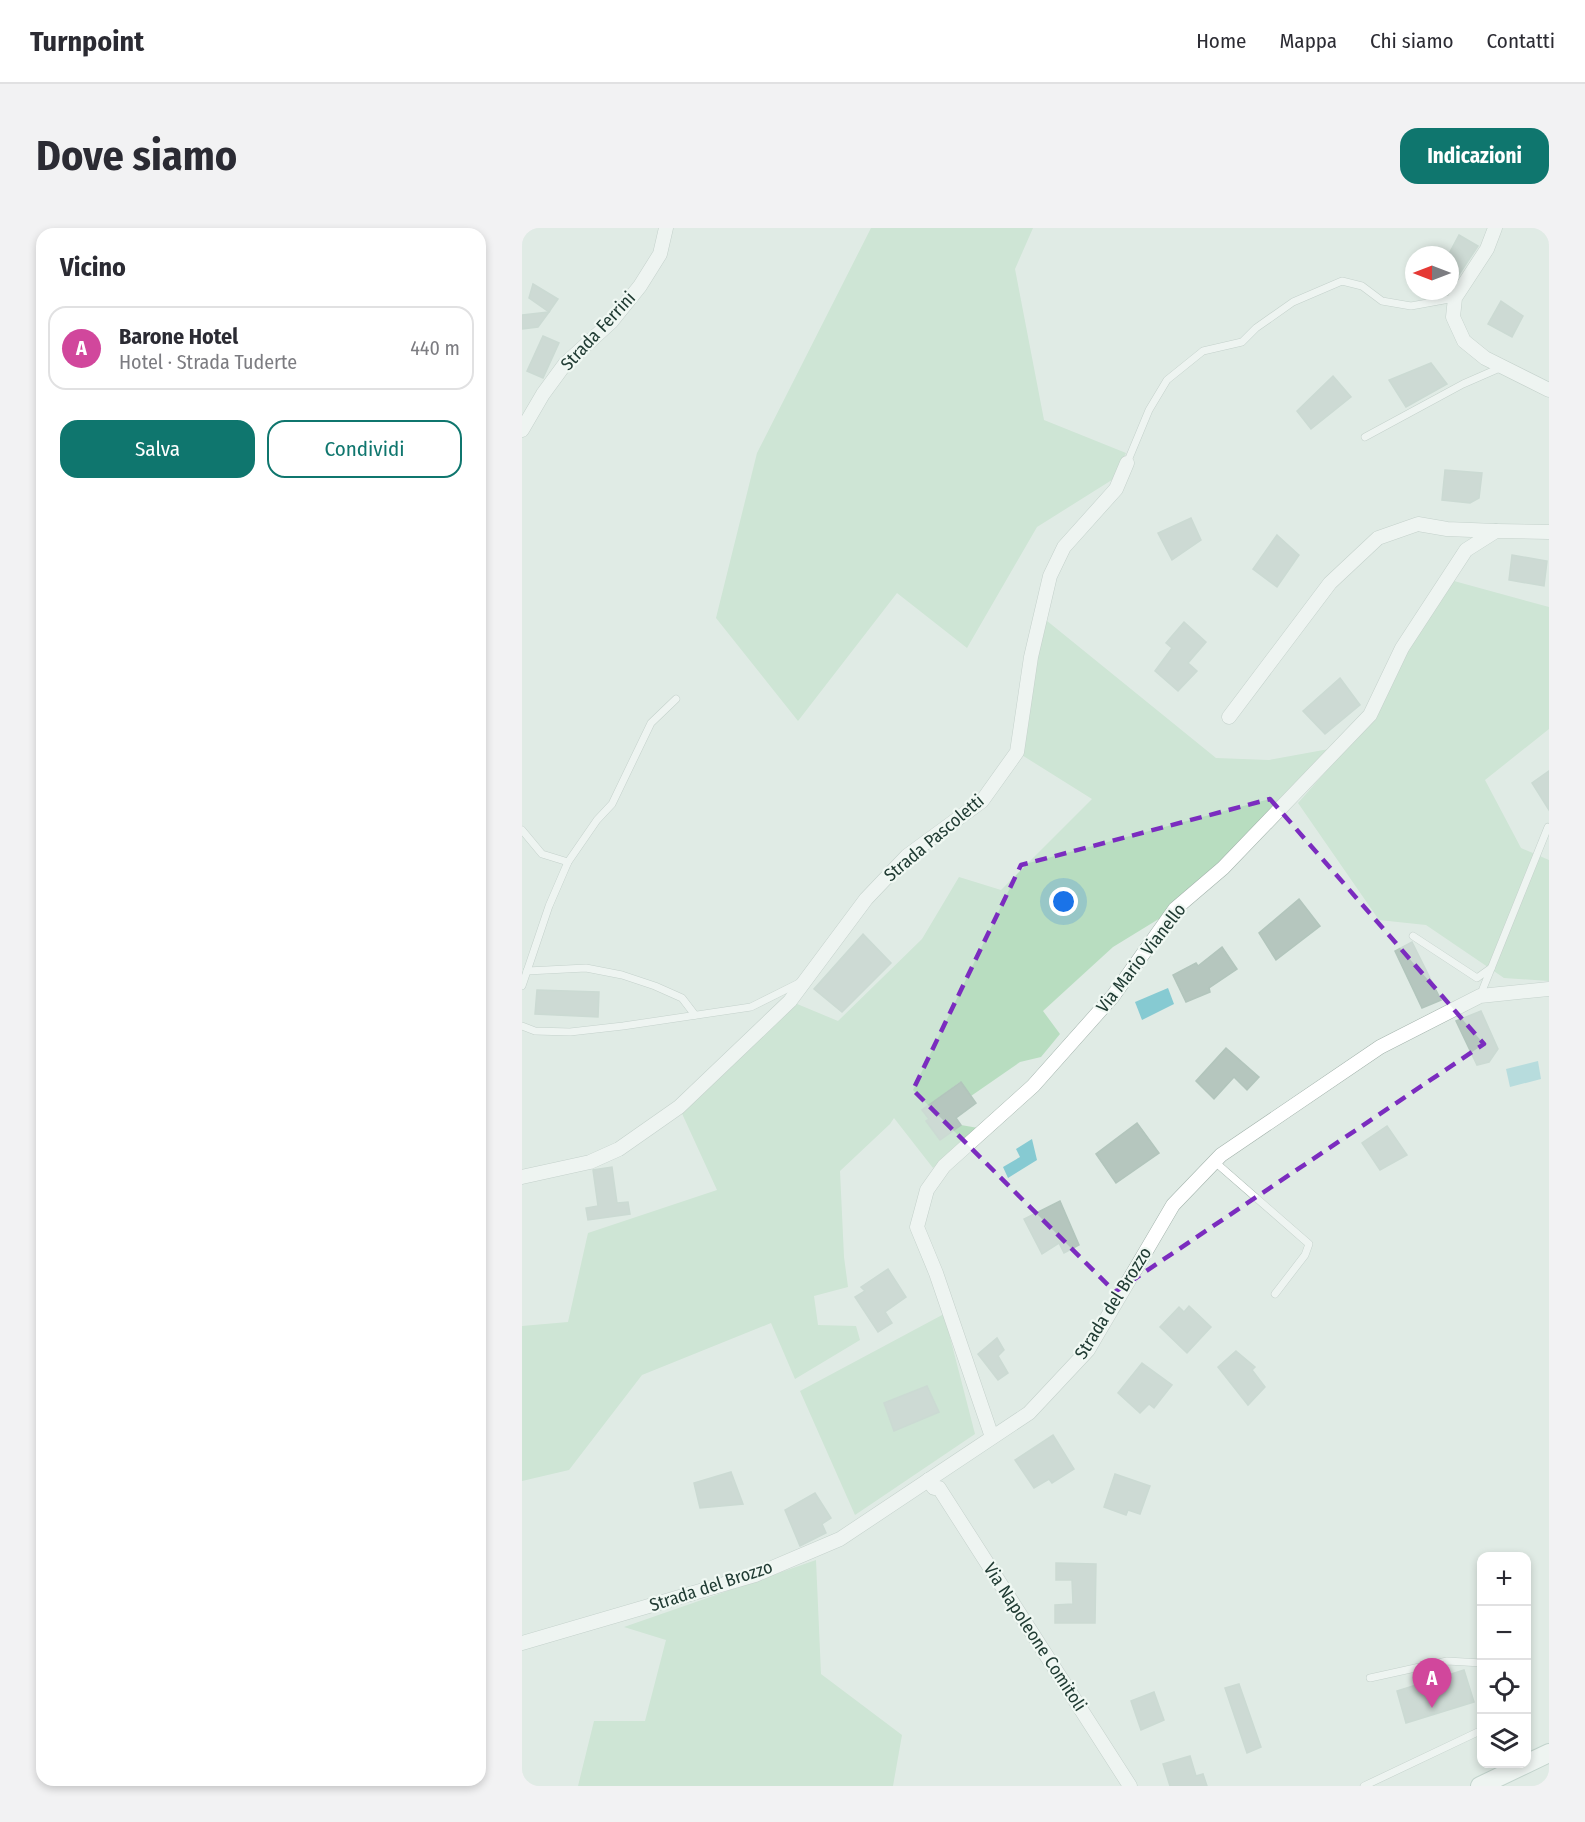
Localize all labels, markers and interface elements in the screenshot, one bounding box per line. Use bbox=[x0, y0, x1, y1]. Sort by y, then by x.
text: Turnpoint bbox=[30, 25, 144, 58]
text: Home bbox=[1196, 28, 1246, 54]
text: Mappa bbox=[1279, 28, 1337, 54]
text: Chi siamo bbox=[1370, 28, 1454, 54]
text: Contatti bbox=[1487, 28, 1555, 54]
button: Indicazioni bbox=[1400, 128, 1549, 184]
text: Dove siamo bbox=[36, 131, 237, 181]
north arrow bbox=[1405, 246, 1459, 300]
text: Vicino bbox=[60, 252, 126, 283]
street label: Strada Ferrini bbox=[556, 287, 640, 375]
text: Barone Hotel bbox=[119, 323, 238, 350]
text: A bbox=[76, 336, 87, 360]
text: 440 m bbox=[410, 336, 460, 360]
text: Hotel · Strada Tuderte bbox=[119, 350, 297, 374]
button: Salva bbox=[60, 420, 255, 478]
button: Condividi bbox=[267, 420, 462, 478]
street label: Strada Pascoletti bbox=[880, 790, 988, 886]
your location bbox=[1049, 887, 1078, 916]
street label: Via Mario Vianello bbox=[1091, 899, 1191, 1017]
street label: Strada del Brozzo bbox=[1070, 1243, 1156, 1363]
map controls bbox=[1477, 1552, 1531, 1768]
button: + bbox=[1477, 1552, 1531, 1606]
street label: Strada del Brozzo bbox=[647, 1556, 775, 1616]
street label: Via Napoleone Comitoli bbox=[979, 1559, 1091, 1715]
button: − bbox=[1477, 1606, 1531, 1660]
pin: A bbox=[1412, 1658, 1452, 1708]
button: locate bbox=[1477, 1660, 1531, 1714]
button: layers bbox=[1477, 1714, 1531, 1768]

